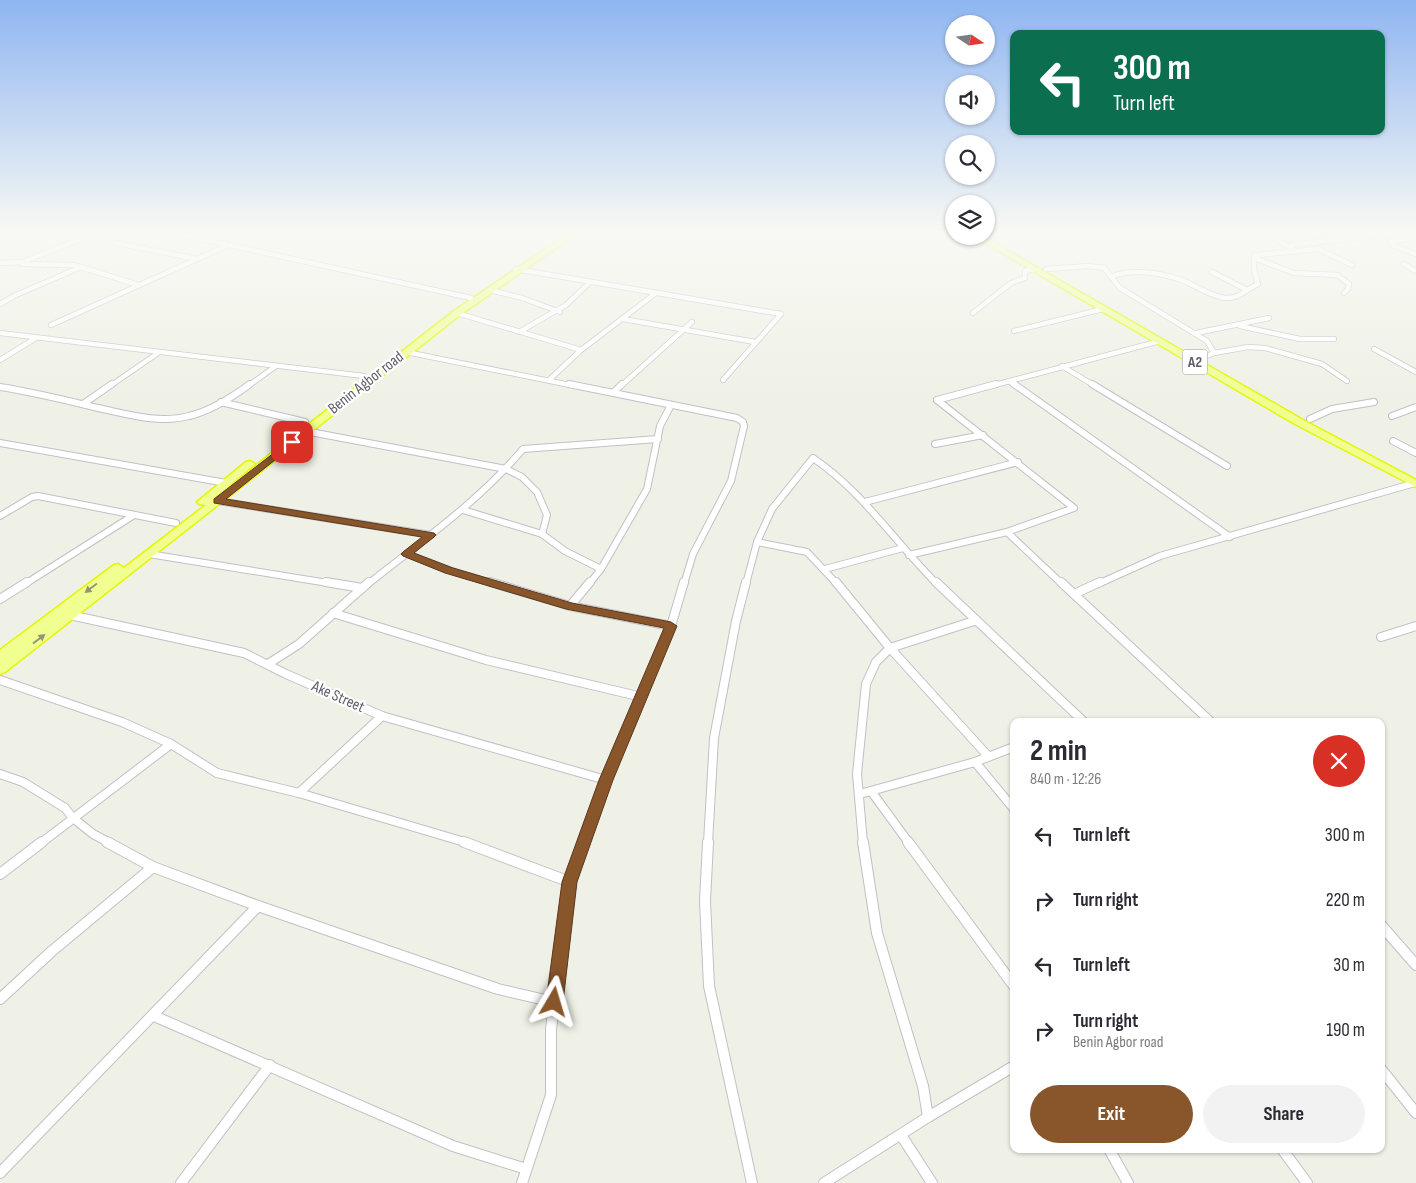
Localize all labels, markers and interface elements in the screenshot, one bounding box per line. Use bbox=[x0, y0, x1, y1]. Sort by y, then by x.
north arrow bbox=[945, 15, 995, 65]
map controls bbox=[945, 15, 995, 245]
text: 300 m bbox=[1113, 47, 1191, 90]
icon: left bbox=[1030, 50, 1095, 115]
button: sound bbox=[945, 75, 995, 125]
text: Turn left bbox=[1113, 90, 1175, 117]
button: search bbox=[945, 135, 995, 185]
button: layers bbox=[945, 195, 995, 245]
street label: Benin Agbor road bbox=[325, 348, 407, 418]
road number: A2 bbox=[1182, 350, 1208, 374]
pin bbox=[271, 421, 313, 463]
icon: arrive bbox=[278, 428, 306, 456]
one-way arrow bbox=[84, 583, 98, 593]
one-way arrow bbox=[32, 634, 45, 645]
street label: Ake Street bbox=[308, 677, 367, 717]
text: 2 min bbox=[1030, 733, 1087, 769]
button: close bbox=[1313, 735, 1365, 787]
text: 840 m · 12:26 bbox=[1030, 770, 1101, 789]
icon: left bbox=[1030, 822, 1058, 850]
text: Turn left bbox=[1073, 824, 1130, 847]
text: 300 m bbox=[1325, 824, 1365, 847]
icon: right bbox=[1030, 887, 1058, 915]
text: Turn right bbox=[1073, 889, 1138, 912]
text: 220 m bbox=[1326, 889, 1365, 912]
icon: left bbox=[1030, 952, 1058, 980]
text: Turn left bbox=[1073, 954, 1130, 977]
text: 30 m bbox=[1333, 954, 1365, 977]
position arrow bbox=[527, 975, 579, 1027]
text: Turn right bbox=[1073, 1010, 1138, 1033]
icon: right bbox=[1030, 1017, 1058, 1045]
text: 190 m bbox=[1326, 1019, 1365, 1042]
text: Benin Agbor road bbox=[1073, 1033, 1163, 1052]
button: Exit bbox=[1030, 1085, 1193, 1143]
button: Share bbox=[1203, 1085, 1365, 1143]

